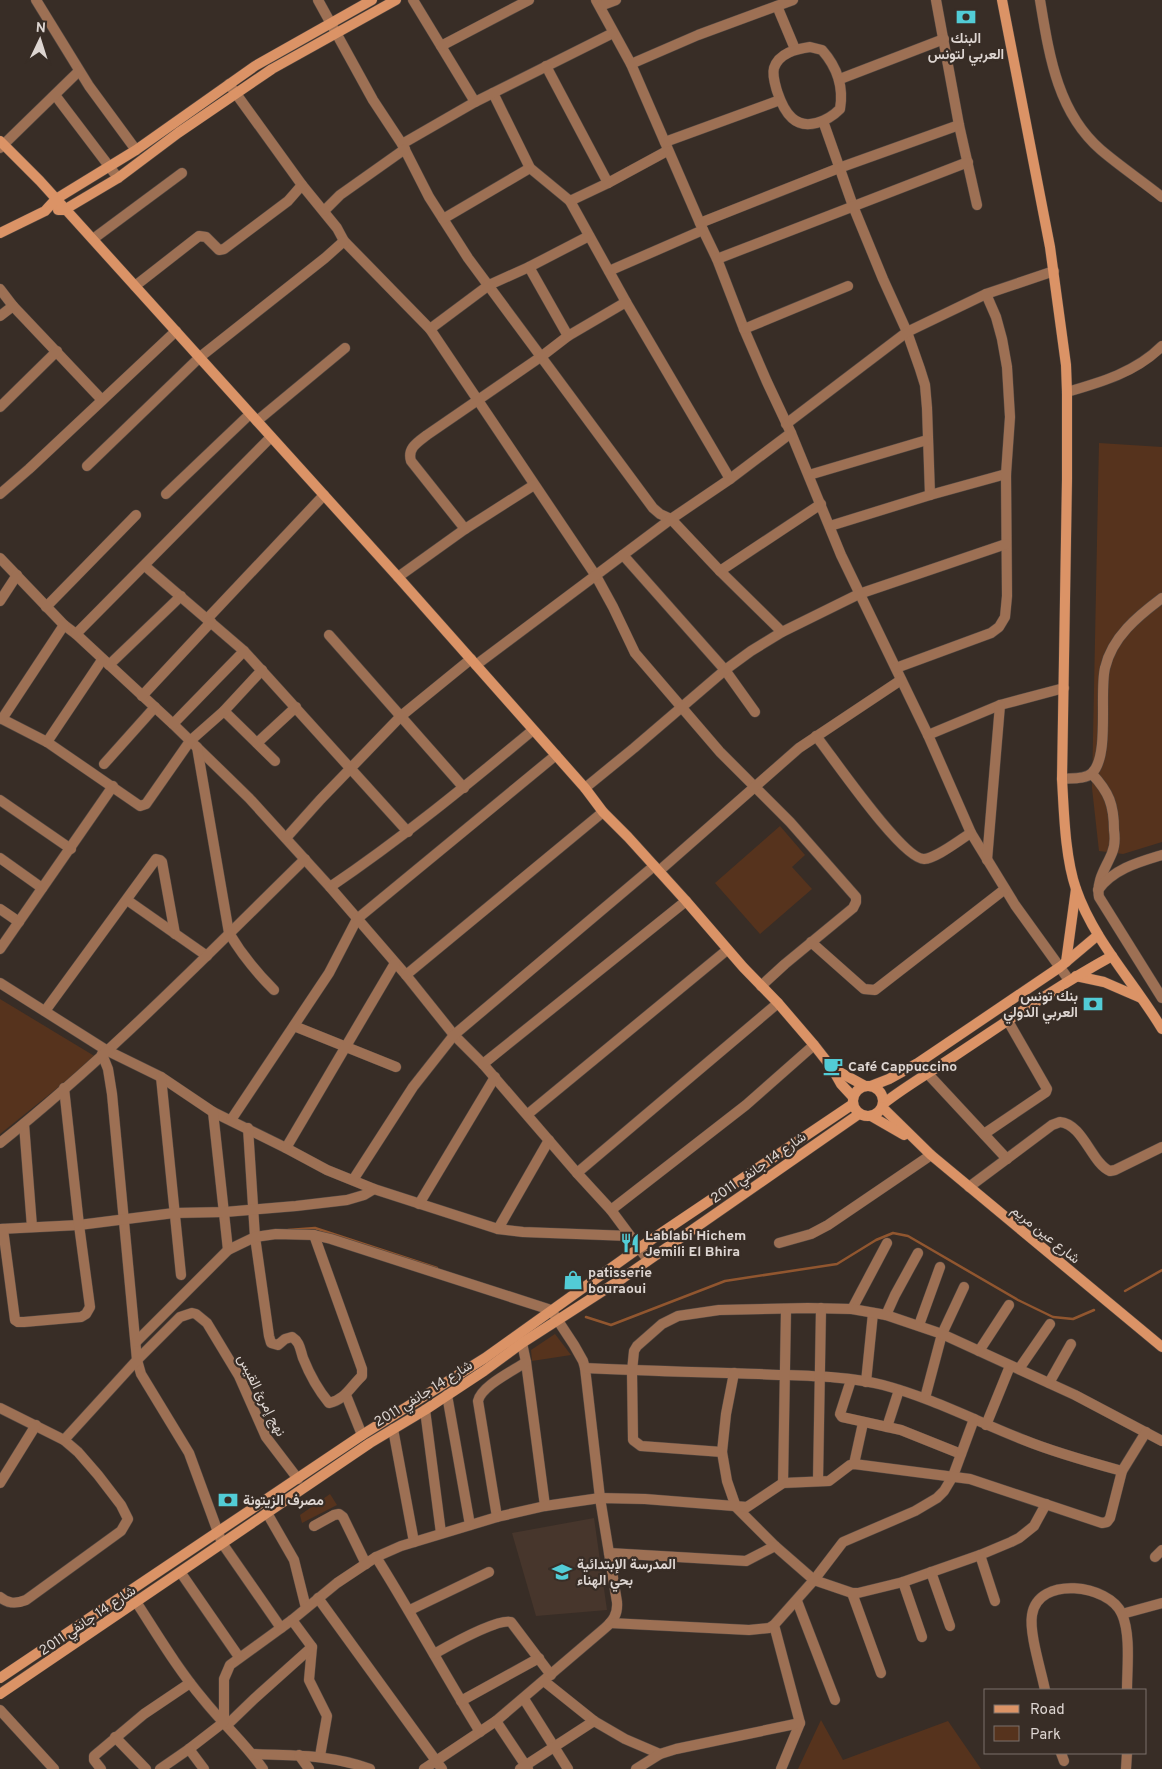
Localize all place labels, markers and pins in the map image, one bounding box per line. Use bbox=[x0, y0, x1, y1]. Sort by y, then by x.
bank icon: البنك العربي لتونس bbox=[955, 6, 977, 28]
place label: البنك العربي لتونس bbox=[928, 31, 1004, 66]
place label: بنك تونس العربي الدولي bbox=[1003, 989, 1078, 1024]
bank icon: بنك تونس العربي الدولي bbox=[1082, 993, 1104, 1015]
cafe icon: Café Cappuccino bbox=[822, 1055, 844, 1077]
place label: Café Cappuccino bbox=[848, 1059, 957, 1076]
place label: Lablabi Hichem Jemili El Bhira bbox=[645, 1228, 746, 1261]
restaurant icon: Lablabi Hichem Jemili El Bhira bbox=[619, 1232, 641, 1254]
place label: patisserie bouraoui bbox=[588, 1265, 652, 1298]
shop icon: patisserie bouraoui bbox=[562, 1269, 584, 1291]
bank icon: مصرف الزيتونة bbox=[217, 1489, 239, 1511]
place label: مصرف الزيتونة bbox=[243, 1493, 324, 1510]
place label: المدرسة الإبتدائية بحي الهناء bbox=[577, 1557, 676, 1592]
school or university icon: المدرسة الإبتدائية بحي الهناء bbox=[551, 1561, 573, 1583]

